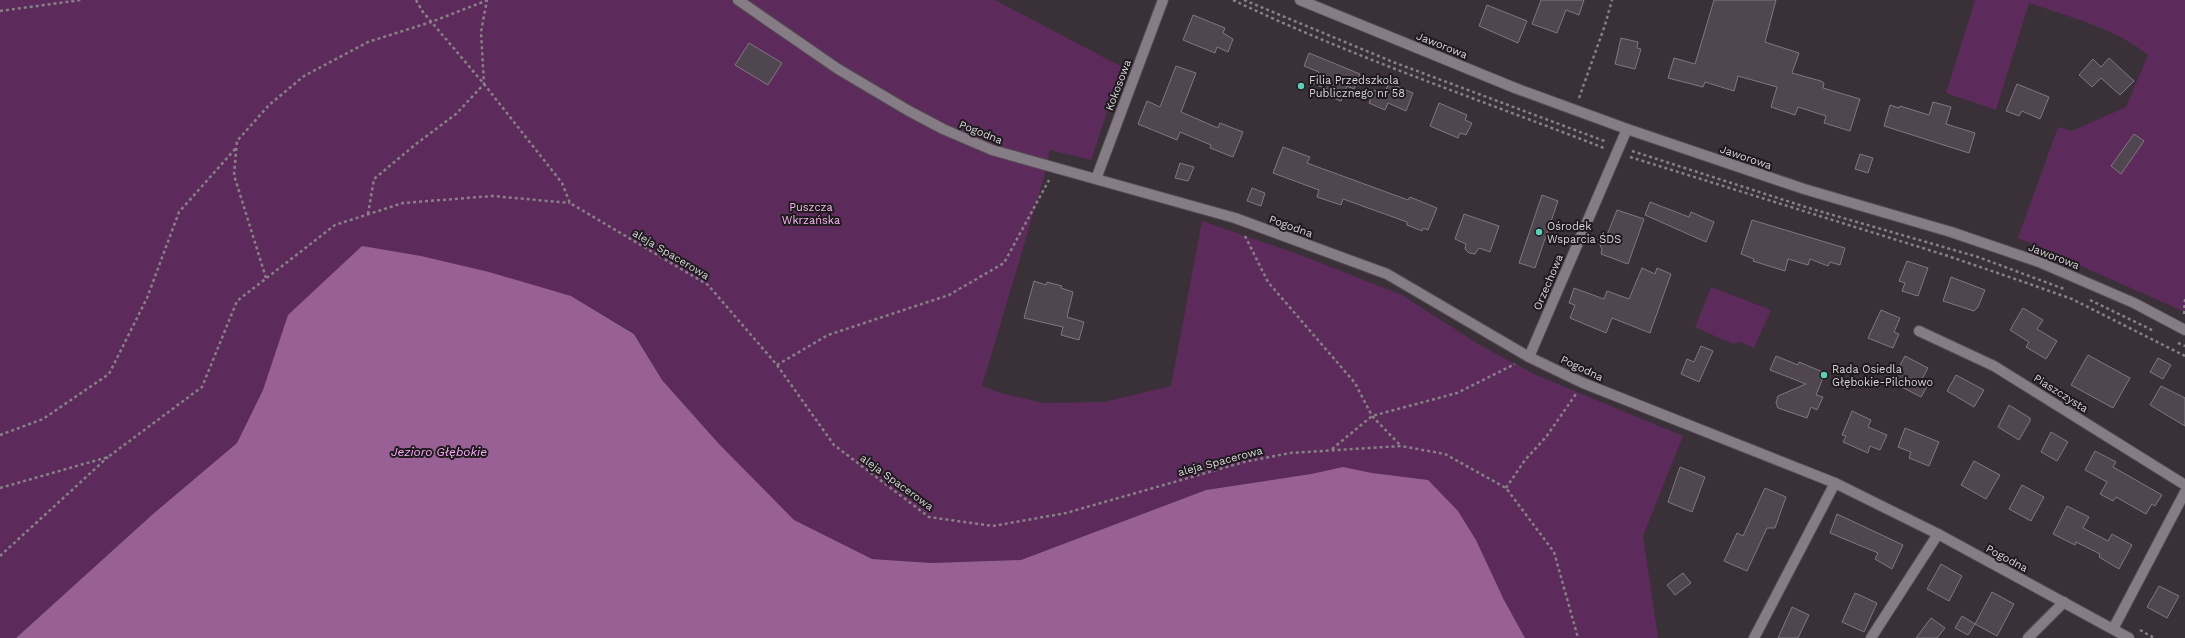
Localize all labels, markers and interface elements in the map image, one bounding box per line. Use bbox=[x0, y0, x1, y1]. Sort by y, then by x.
street label: Jaworowa bbox=[1414, 29, 1469, 62]
street label: Kokosowa bbox=[1103, 58, 1134, 112]
place label: Filia Przedszkola Publicznego nr 58 bbox=[1309, 74, 1405, 100]
marker: Filia Przedszkola Publicznego nr 58 bbox=[1296, 81, 1306, 91]
street label: Pogodna bbox=[957, 118, 1004, 147]
street label: Jaworowa bbox=[1718, 143, 1773, 172]
park label: Puszcza Wkrzańska bbox=[782, 201, 840, 227]
street label: Pogodna bbox=[1267, 213, 1314, 240]
place label: Ośrodek Wsparcia ŚDS bbox=[1547, 220, 1621, 246]
street label: aleja Spacerowa bbox=[630, 226, 711, 282]
marker: Ośrodek Wsparcia ŚDS bbox=[1534, 227, 1544, 237]
street label: Jaworowa bbox=[2026, 241, 2081, 272]
street label: Orzechowa bbox=[1531, 252, 1566, 312]
street label: Pogodna bbox=[1558, 353, 1605, 384]
place label: Rada Osiedla Głębokie-Pilchowo bbox=[1832, 363, 1933, 389]
marker: Rada Osiedla Głębokie-Pilchowo bbox=[1819, 370, 1829, 380]
street label: Piaszczysta bbox=[2031, 372, 2090, 415]
street label: aleja Spacerowa bbox=[1176, 444, 1264, 479]
water label: Jezioro Głębokie bbox=[391, 445, 487, 459]
street label: aleja Spacerowa bbox=[858, 451, 936, 513]
street label: Pogodna bbox=[1984, 542, 2030, 575]

